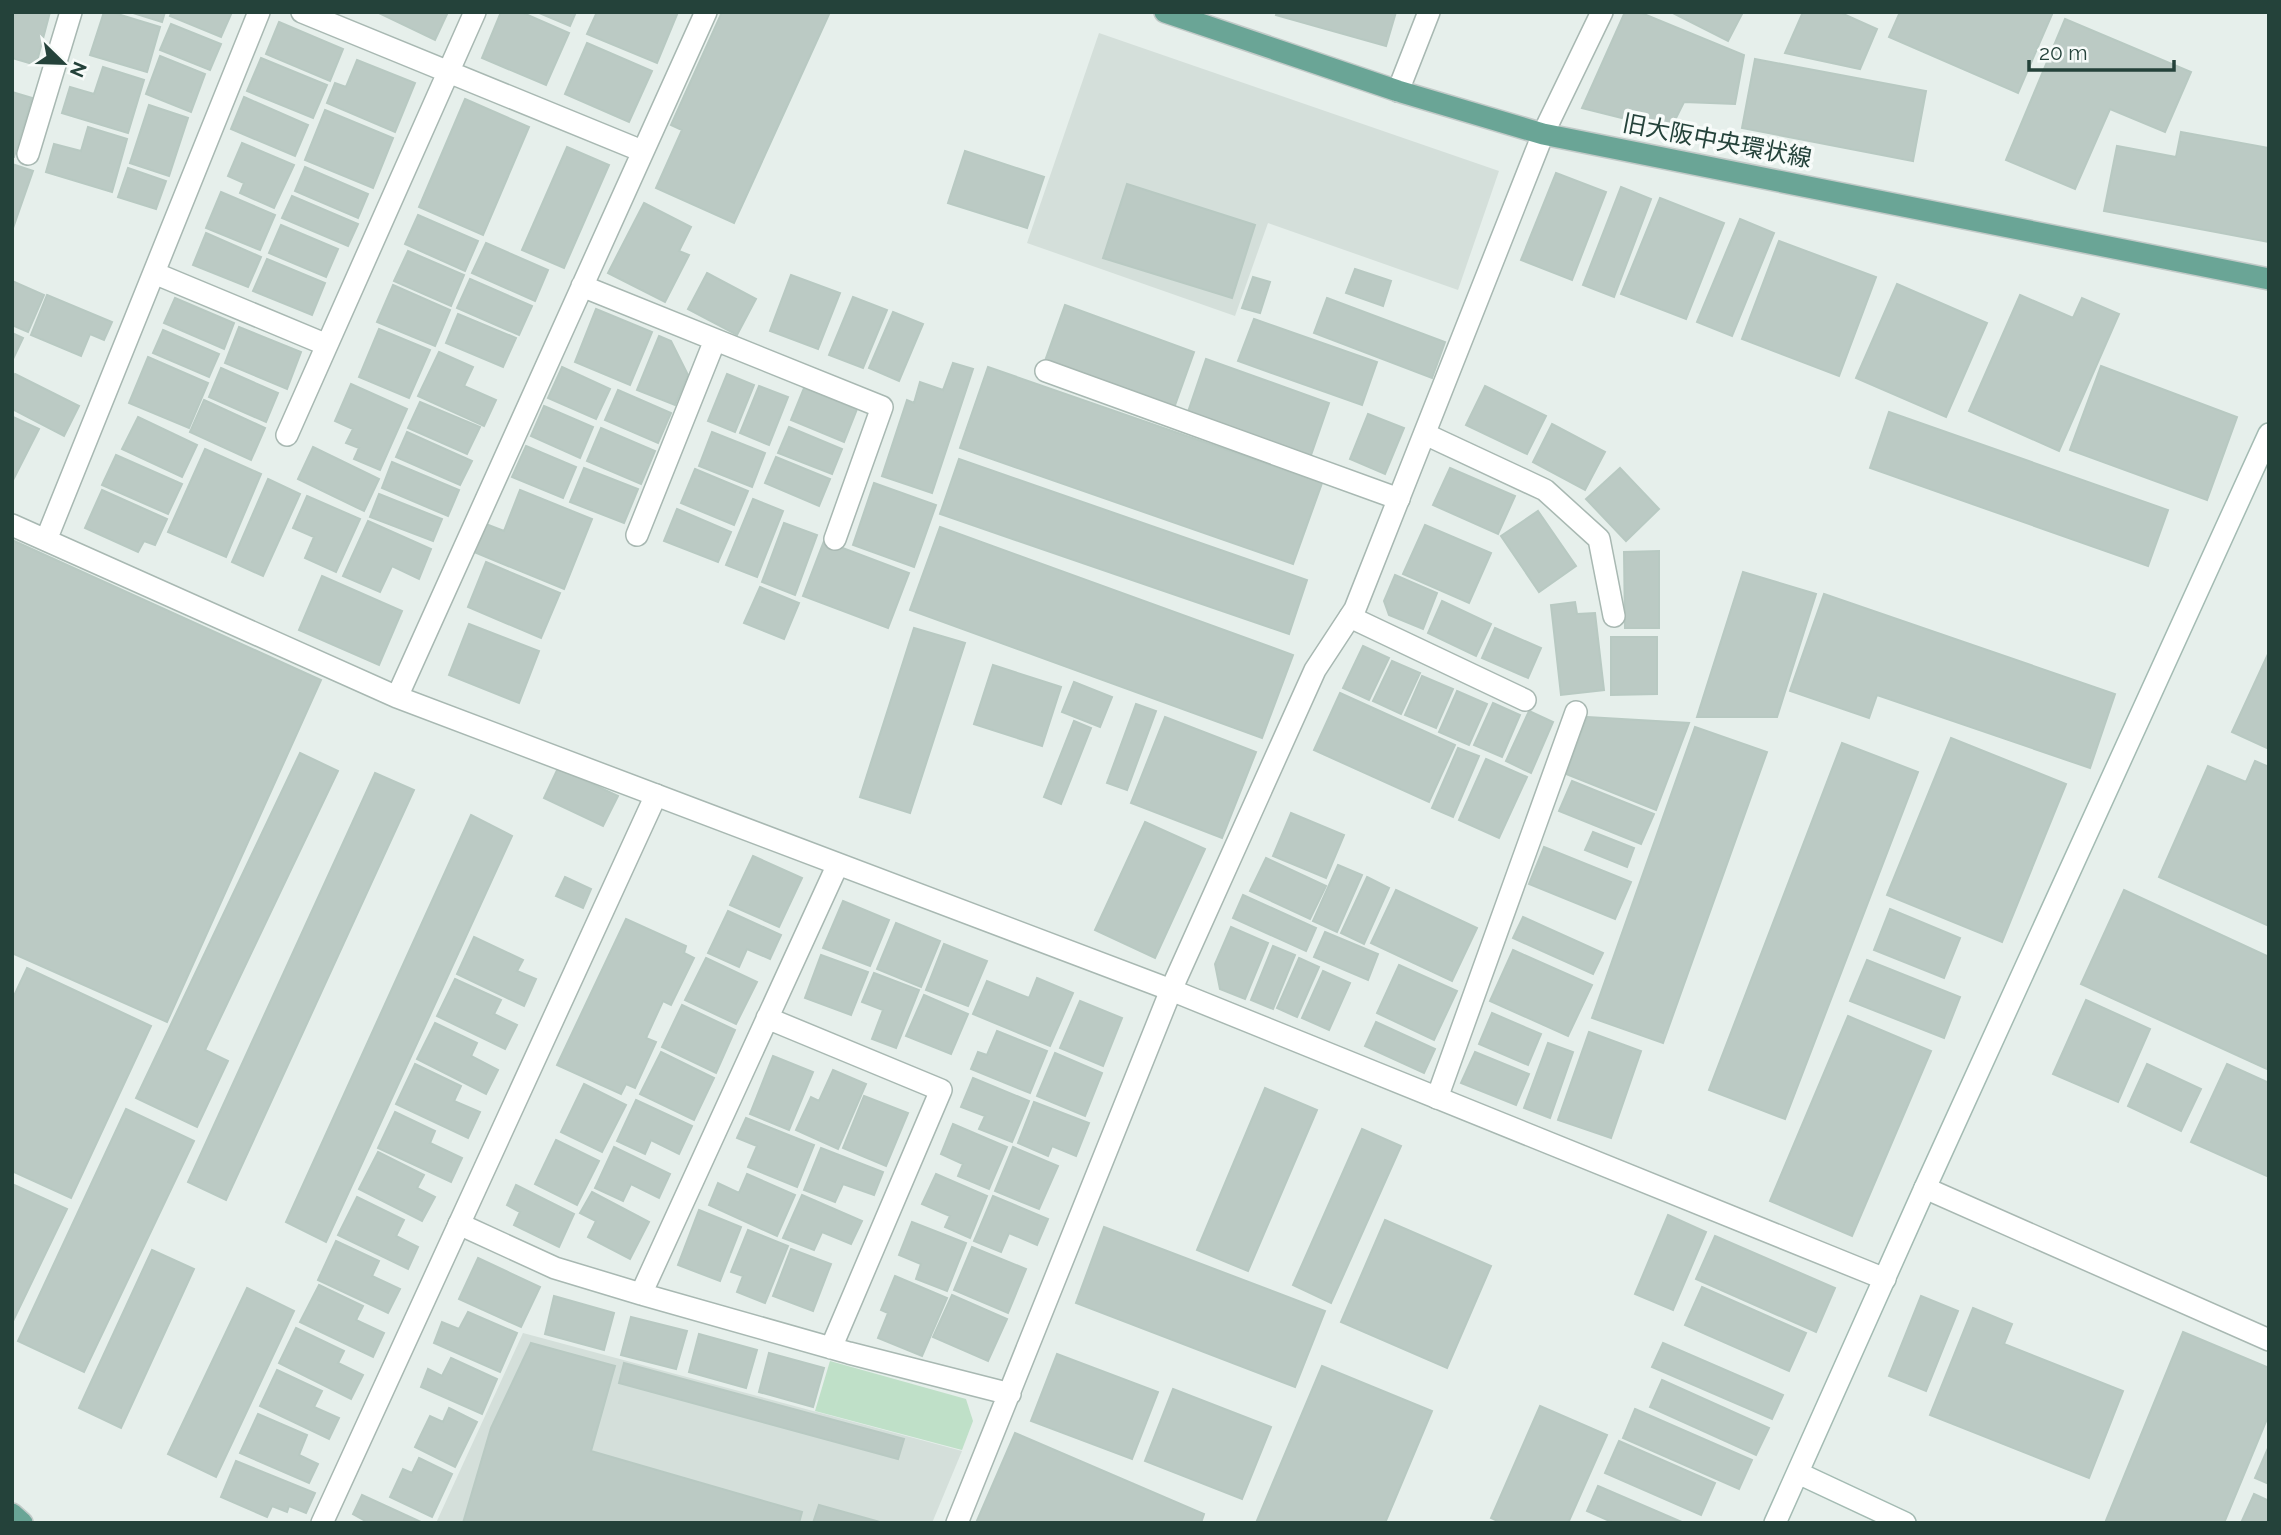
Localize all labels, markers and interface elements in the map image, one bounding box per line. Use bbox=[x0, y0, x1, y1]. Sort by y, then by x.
north arrow bbox=[28, 28, 98, 98]
scale bar bbox=[2029, 28, 2174, 72]
text: 20 m bbox=[2039, 40, 2087, 65]
text: N bbox=[66, 59, 92, 81]
street label: 旧大阪中央環状線 bbox=[1620, 108, 1814, 173]

